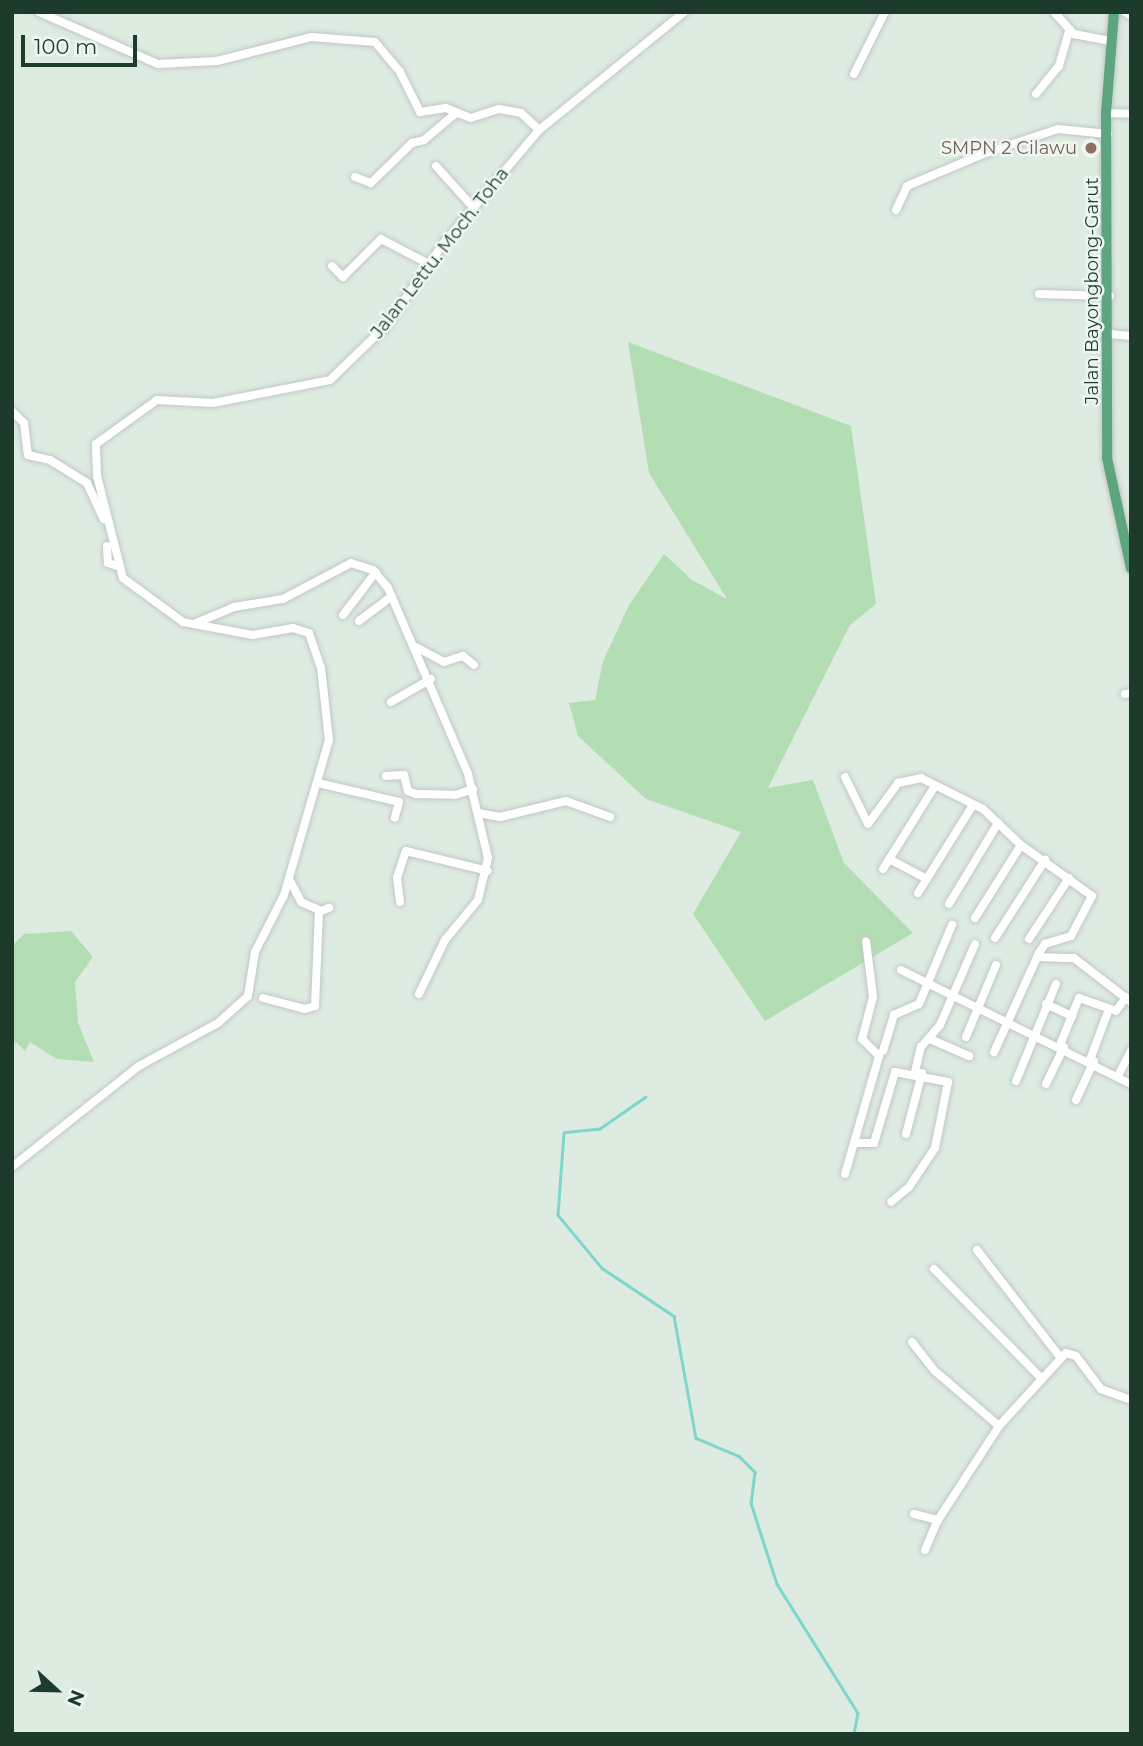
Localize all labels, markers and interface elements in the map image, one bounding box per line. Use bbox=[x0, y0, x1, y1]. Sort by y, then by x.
scale bar bbox=[24, 21, 140, 65]
text: 100 m bbox=[34, 34, 97, 59]
place label: SMPN 2 Cilawu bbox=[941, 137, 1077, 159]
marker: SMPN 2 Cilawu bbox=[1083, 140, 1099, 156]
street label: Jalan Lettu. Moch. Toha bbox=[367, 163, 513, 343]
street label: Jalan Bayongbong-Garut bbox=[1081, 177, 1103, 405]
north arrow bbox=[21, 1655, 91, 1725]
text: N bbox=[62, 1687, 89, 1709]

